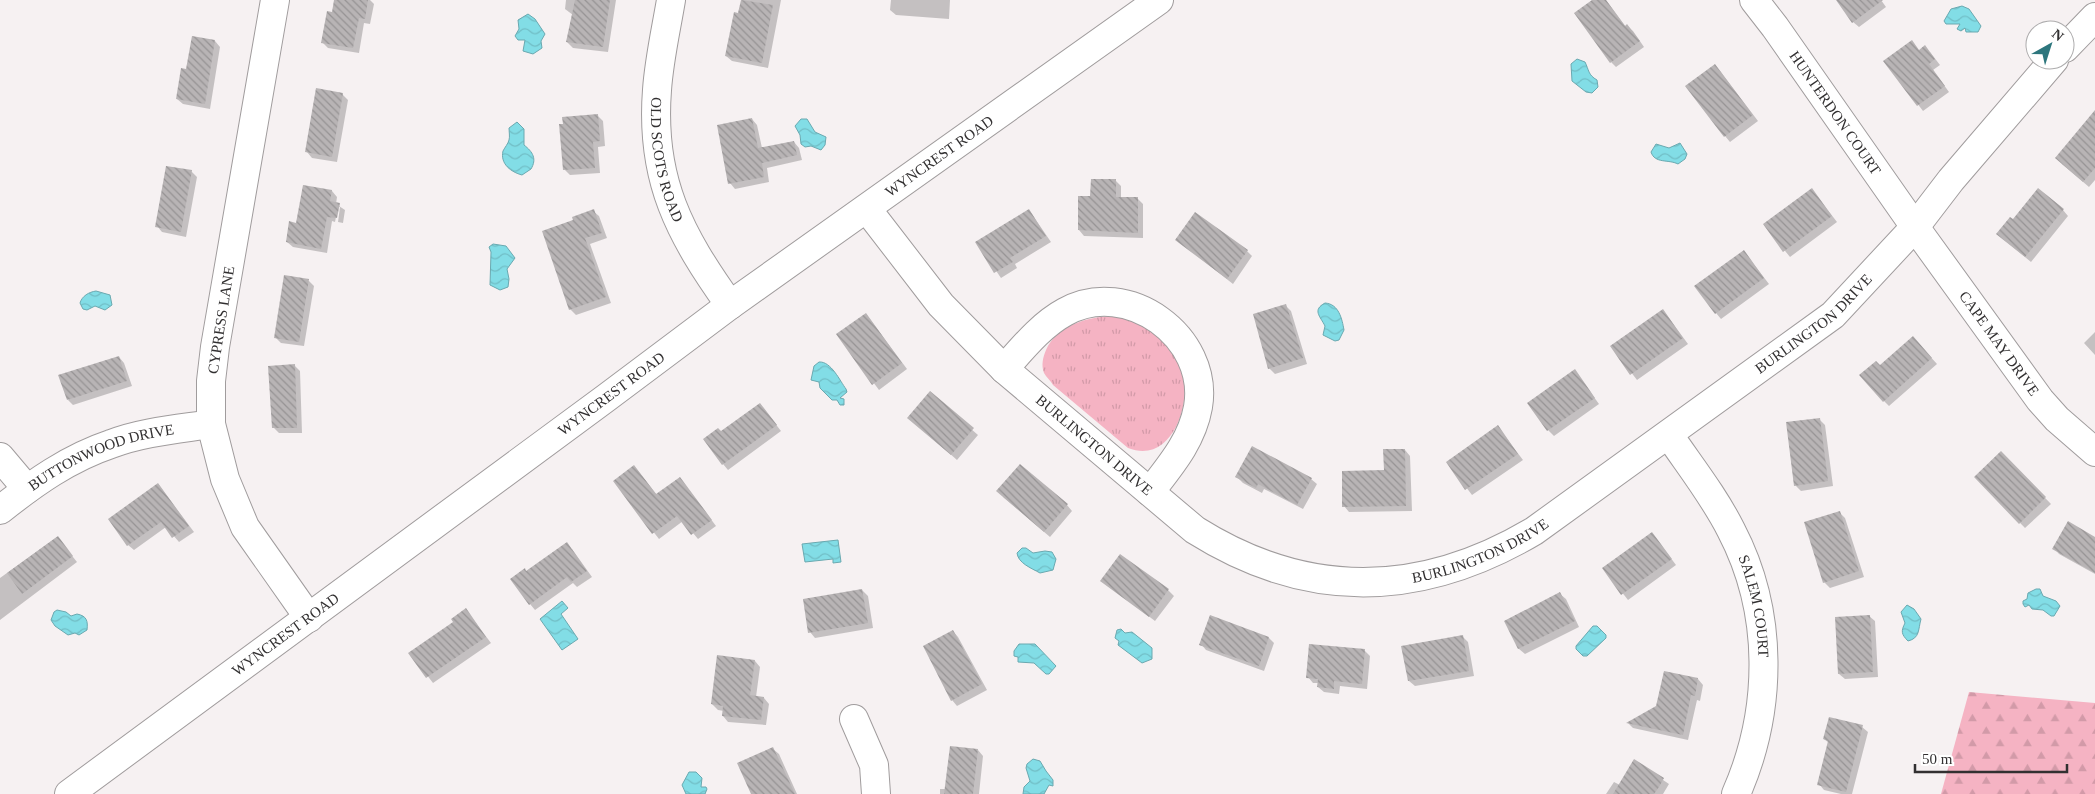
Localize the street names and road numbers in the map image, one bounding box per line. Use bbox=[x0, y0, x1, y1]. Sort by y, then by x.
street label: HUNTERDON COURT bbox=[1786, 48, 1884, 178]
street label: OLD SCOTS ROAD bbox=[648, 97, 686, 225]
street label: WYNCREST ROAD bbox=[882, 112, 996, 200]
street label: CYPRESS LANE bbox=[205, 265, 237, 375]
street label: BURLINGTON DRIVE bbox=[1752, 271, 1875, 377]
street label: CAPE MAY DRIVE bbox=[1956, 288, 2042, 399]
street label: WYNCREST ROAD bbox=[555, 349, 668, 439]
street label: BURLINGTON DRIVE bbox=[1033, 392, 1156, 499]
street label: BUTTONWOOD DRIVE bbox=[25, 421, 175, 494]
street label: BURLINGTON DRIVE bbox=[1411, 515, 1551, 586]
street label: SALEM COURT bbox=[1735, 553, 1771, 658]
street label: WYNCREST ROAD bbox=[229, 590, 342, 679]

